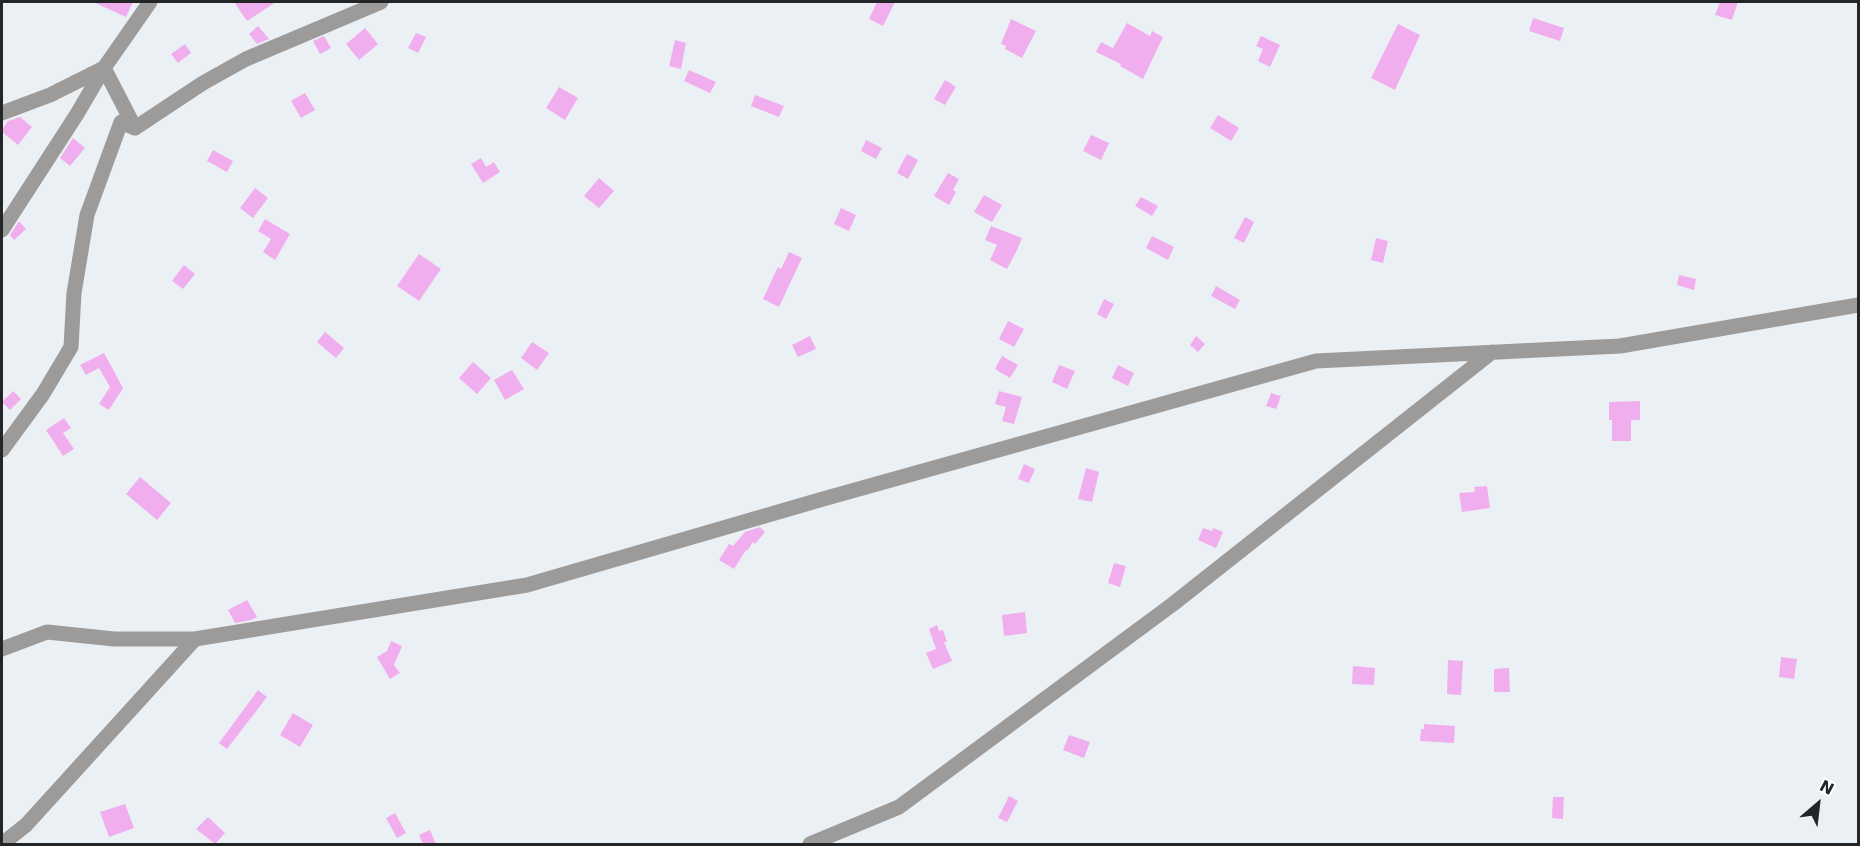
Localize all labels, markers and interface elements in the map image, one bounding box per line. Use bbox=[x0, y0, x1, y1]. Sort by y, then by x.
north arrow bbox=[1788, 774, 1848, 834]
text: N bbox=[1816, 776, 1837, 799]

